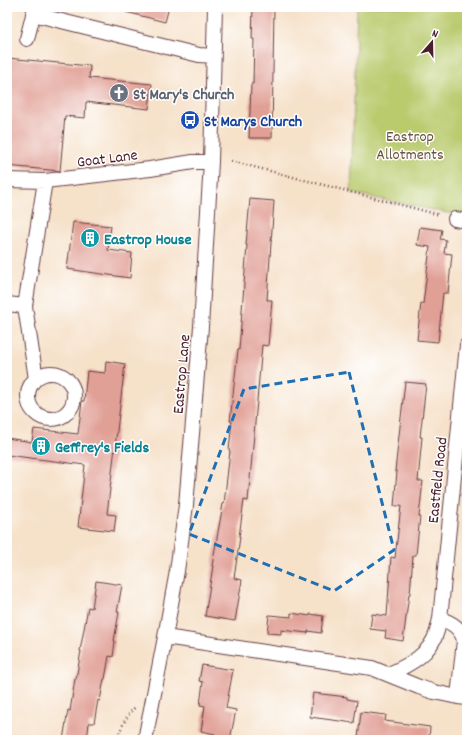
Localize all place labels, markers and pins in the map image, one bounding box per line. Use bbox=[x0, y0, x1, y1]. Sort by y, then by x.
church icon: St Mary's Church bbox=[108, 82, 130, 104]
place label: St Mary's Church bbox=[133, 84, 234, 107]
bus stop icon: St Marys Church bbox=[179, 109, 201, 131]
place label: St Marys Church bbox=[204, 111, 302, 134]
building icon: Eastrop House bbox=[79, 227, 101, 249]
place label: Eastrop House bbox=[104, 229, 192, 252]
building icon: Geffrey's Fields bbox=[30, 435, 52, 457]
place label: Geffrey's Fields bbox=[55, 437, 149, 460]

